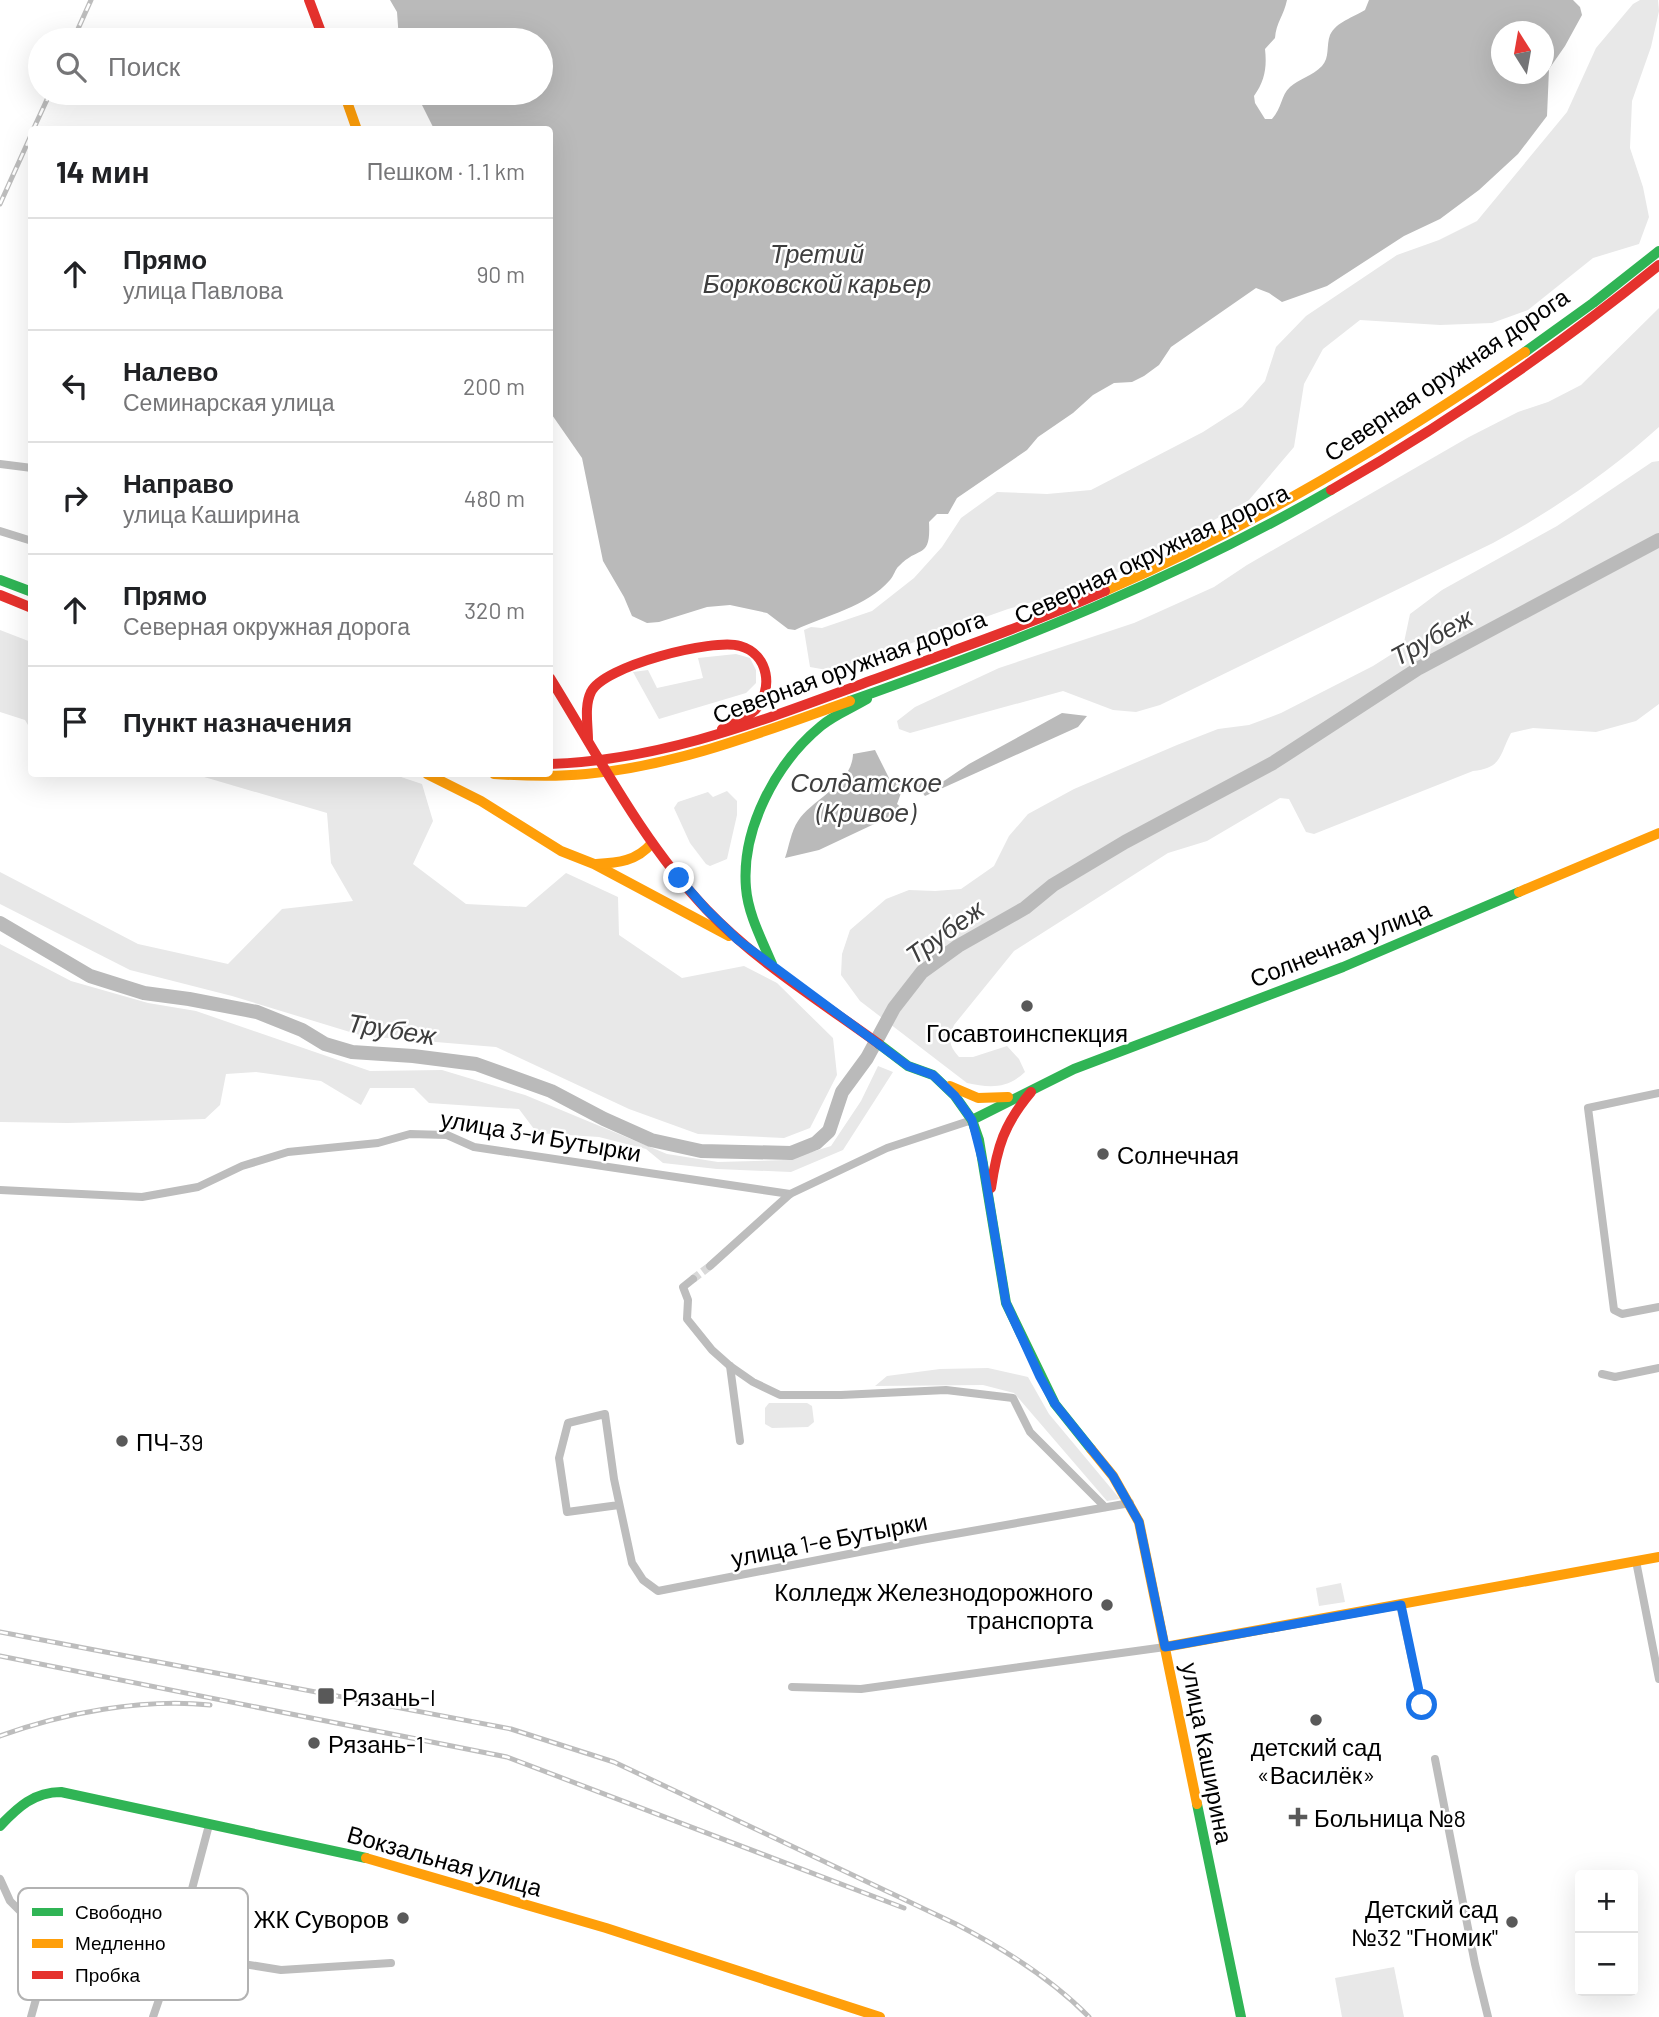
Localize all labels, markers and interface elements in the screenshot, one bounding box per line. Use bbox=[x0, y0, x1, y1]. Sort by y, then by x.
north arrow bbox=[1491, 21, 1554, 84]
search box bbox=[28, 28, 553, 105]
icon: search bbox=[52, 48, 90, 86]
text: Поиск bbox=[108, 50, 180, 81]
text: 14 мин bbox=[56, 153, 150, 189]
text: Пешком · 1.1 km bbox=[367, 157, 525, 185]
water label: Третий Борковской карьер bbox=[703, 237, 931, 298]
text: Прямо bbox=[123, 243, 207, 274]
icon: ahead bbox=[56, 255, 94, 293]
text: 90 m bbox=[476, 260, 525, 288]
text: улица Павлова bbox=[123, 276, 283, 304]
street label: Северная оружная дорога bbox=[1318, 281, 1574, 467]
text: Налево bbox=[123, 355, 218, 386]
icon: left bbox=[56, 367, 94, 405]
text: 200 m bbox=[463, 372, 525, 400]
text: Семинарская улица bbox=[123, 388, 335, 416]
text: Направо bbox=[123, 467, 234, 498]
street label: Северная окружная дорога bbox=[1009, 476, 1293, 629]
icon: right bbox=[56, 479, 94, 517]
text: 480 m bbox=[464, 484, 525, 512]
text: улица Каширина bbox=[123, 500, 299, 528]
text: Прямо bbox=[123, 579, 207, 610]
icon: ahead bbox=[56, 591, 94, 629]
text: 320 m bbox=[464, 596, 525, 624]
water label: Трубеж bbox=[1385, 600, 1478, 671]
street label: Северная оружная дорога bbox=[708, 603, 990, 729]
text: Северная окружная дорога bbox=[123, 612, 410, 640]
icon: arrive bbox=[56, 703, 94, 741]
text: Пункт назначения bbox=[123, 706, 352, 737]
water label: Солдатское (Кривое) bbox=[790, 766, 942, 827]
route end bbox=[663, 862, 694, 893]
water label: Трубеж bbox=[899, 892, 990, 970]
street label: Солнечная улица bbox=[1245, 893, 1435, 993]
marker: Госавтоинспекция bbox=[1019, 998, 1035, 1014]
water label: Трубеж bbox=[346, 1006, 439, 1050]
place label: Госавтоинспекция bbox=[926, 1018, 1128, 1047]
street label: улица 3-и Бутырки bbox=[438, 1103, 644, 1167]
place label: Солнечная bbox=[1117, 1140, 1239, 1169]
marker: Солнечная bbox=[1095, 1146, 1111, 1162]
place label: ПЧ-39 bbox=[136, 1427, 204, 1456]
marker: ПЧ-39 bbox=[114, 1433, 130, 1449]
street label: улица 1-е Бутырки bbox=[728, 1506, 930, 1572]
place label: Колледж Железнодорожного транспорта bbox=[774, 1577, 1094, 1634]
marker: Колледж Железнодорожного транспорта bbox=[1099, 1597, 1115, 1613]
street label: улица Каширина bbox=[1176, 1660, 1240, 1847]
place label: Рязань-I bbox=[342, 1682, 436, 1711]
marker: Рязань-I bbox=[316, 1686, 336, 1706]
route start bbox=[1406, 1689, 1437, 1720]
marker: детский сад «Василёк» bbox=[1308, 1712, 1324, 1728]
place label: Рязань-1 bbox=[328, 1729, 424, 1758]
place label: детский сад «Василёк» bbox=[1251, 1732, 1381, 1789]
marker: Рязань-1 bbox=[306, 1735, 322, 1751]
place label: Больница №8 bbox=[1314, 1803, 1466, 1832]
marker: Больница №8 bbox=[1288, 1807, 1308, 1827]
street label: Вокзальная улица bbox=[344, 1818, 546, 1902]
map controls bbox=[1575, 1870, 1638, 1996]
button: + bbox=[1575, 1870, 1638, 1933]
legend bbox=[18, 1888, 248, 2000]
place label: Детский сад №32 "Гномик" bbox=[1351, 1894, 1498, 1951]
text: Свободно bbox=[75, 1900, 162, 1923]
place label: ЖК Суворов bbox=[253, 1904, 389, 1933]
marker: ЖК Суворов bbox=[395, 1910, 411, 1926]
marker: Детский сад №32 "Гномик" bbox=[1504, 1914, 1520, 1930]
text: Медленно bbox=[75, 1931, 165, 1954]
button: − bbox=[1575, 1933, 1638, 1996]
text: Пробка bbox=[75, 1963, 140, 1986]

